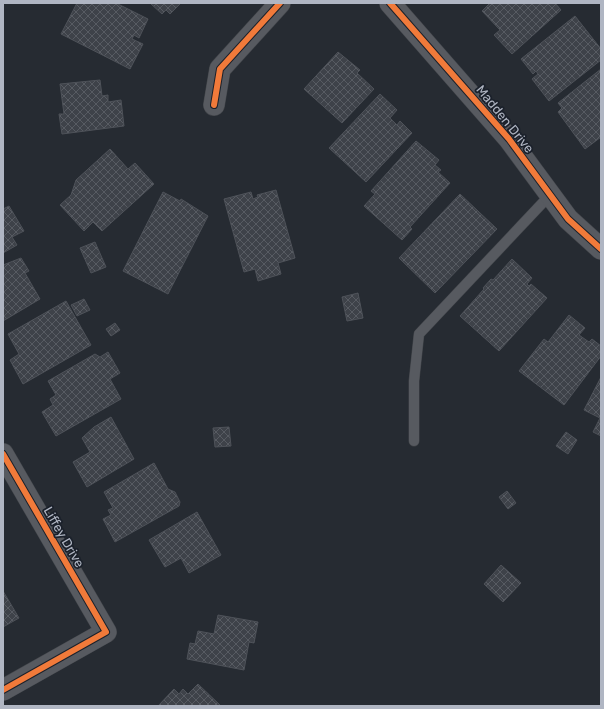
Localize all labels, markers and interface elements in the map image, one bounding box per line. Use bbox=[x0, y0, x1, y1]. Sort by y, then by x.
street label: Madden Drive bbox=[473, 82, 537, 156]
street label: Liffey Drive bbox=[41, 504, 87, 570]

